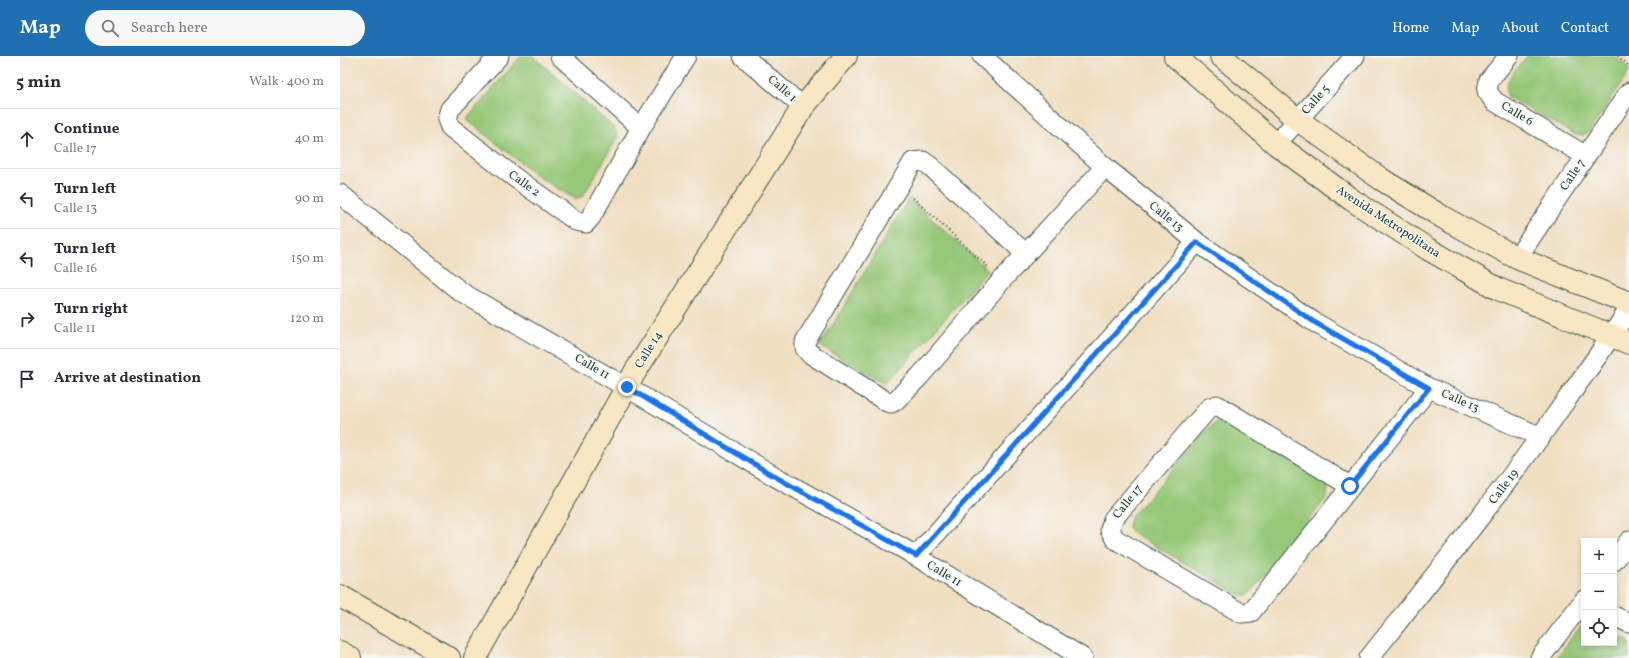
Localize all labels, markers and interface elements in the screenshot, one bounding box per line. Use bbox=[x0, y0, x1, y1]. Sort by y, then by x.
search box bbox=[85, 10, 365, 46]
text: Map bbox=[20, 15, 61, 41]
icon: search bbox=[99, 17, 121, 39]
text: Search here bbox=[131, 18, 208, 39]
text: Home bbox=[1392, 19, 1429, 38]
text: Map bbox=[1451, 19, 1479, 38]
text: About bbox=[1501, 19, 1539, 38]
text: Contact bbox=[1561, 19, 1609, 38]
text: 5 min bbox=[16, 71, 61, 94]
street label: Calle 1 bbox=[764, 72, 800, 106]
text: Walk · 400 m bbox=[249, 73, 324, 91]
street label: Calle 5 bbox=[1298, 82, 1334, 118]
street label: Calle 6 bbox=[1498, 98, 1536, 130]
text: Continue bbox=[54, 119, 119, 140]
icon: ahead bbox=[16, 128, 38, 150]
text: 40 m bbox=[295, 130, 324, 148]
text: Calle 17 bbox=[54, 140, 97, 158]
street label: Calle 7 bbox=[1557, 156, 1589, 194]
street label: Calle 2 bbox=[505, 167, 543, 201]
text: Turn left bbox=[54, 179, 116, 200]
street label: Avenida Metropolitana bbox=[1333, 182, 1443, 262]
icon: left bbox=[16, 188, 38, 210]
text: 90 m bbox=[295, 190, 324, 208]
street label: Calle 13 bbox=[1145, 198, 1187, 236]
text: Calle 13 bbox=[54, 200, 97, 218]
text: Turn left bbox=[54, 239, 116, 260]
icon: left bbox=[16, 248, 38, 270]
text: 150 m bbox=[291, 250, 324, 268]
text: Calle 16 bbox=[54, 260, 97, 278]
text: Turn right bbox=[54, 299, 128, 320]
icon: right bbox=[16, 308, 38, 330]
text: 120 m bbox=[290, 310, 324, 328]
text: Calle 11 bbox=[54, 320, 96, 338]
street label: Calle 14 bbox=[631, 328, 667, 372]
street label: Calle 11 bbox=[571, 350, 613, 384]
icon: arrive bbox=[16, 368, 38, 390]
text: Arrive at destination bbox=[54, 368, 201, 389]
route end bbox=[618, 378, 636, 396]
street label: Calle 13 bbox=[1439, 386, 1481, 416]
street label: Calle 19 bbox=[1486, 466, 1522, 508]
route start bbox=[1341, 477, 1359, 495]
street label: Calle 17 bbox=[1109, 481, 1147, 522]
map controls bbox=[1581, 538, 1617, 646]
button: + bbox=[1581, 538, 1617, 574]
street label: Calle 11 bbox=[923, 557, 965, 591]
button: − bbox=[1581, 574, 1617, 610]
button: locate bbox=[1581, 610, 1617, 646]

